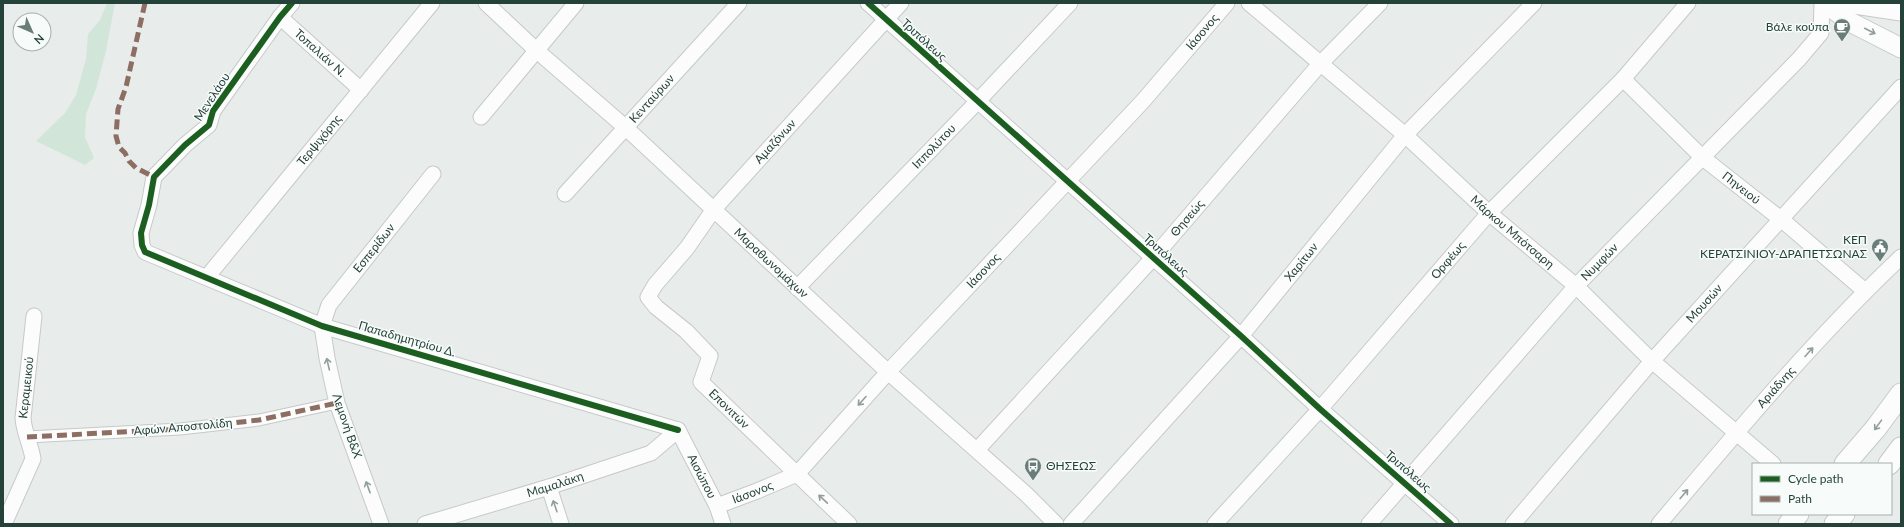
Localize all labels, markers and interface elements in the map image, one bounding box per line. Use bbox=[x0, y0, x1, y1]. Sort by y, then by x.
street label: Ιάσονος bbox=[1182, 10, 1222, 53]
north arrow bbox=[12, 12, 52, 52]
street label: Τριπόλεως bbox=[899, 15, 950, 64]
cafe icon: Βάλε κούπα bbox=[1832, 17, 1852, 42]
place label: Βάλε κούπα bbox=[1766, 19, 1830, 34]
street label: Τοπαλιάν Ν. bbox=[291, 26, 350, 80]
one-way arrow bbox=[1864, 28, 1876, 35]
text: N bbox=[32, 32, 47, 47]
street label: Μενελάου bbox=[190, 70, 233, 124]
street label: Κενταύρων bbox=[626, 71, 677, 126]
street label: Τερψιχόρης bbox=[294, 111, 345, 169]
street label: Αμαζόνων bbox=[751, 116, 799, 166]
street label: Ιππολύτου bbox=[909, 121, 959, 172]
street label: Πηνειού bbox=[1720, 168, 1764, 207]
street label: Μάρκου Μπότσαρη bbox=[1468, 192, 1558, 272]
street label: Θησεώς bbox=[1167, 196, 1207, 239]
street label: Εσπερίδων bbox=[350, 220, 398, 275]
street label: Μαραθωνομάχων bbox=[731, 225, 812, 301]
street label: Τριπόλεως bbox=[1141, 230, 1192, 279]
place label: ΚΕΠ ΚΕΡΑΤΣΙΝΙΟΥ-ΔΡΑΠΕΤΣΩΝΑΣ bbox=[1700, 232, 1867, 261]
public building icon: ΚΕΠ ΚΕΡΑΤΣΙΝΙΟΥ-ΔΡΑΠΕΤΣΩΝΑΣ bbox=[1870, 237, 1890, 262]
street label: Ορφέως bbox=[1427, 238, 1469, 282]
street label: Χαρίτων bbox=[1281, 240, 1321, 284]
street label: Νυμφών bbox=[1577, 240, 1621, 284]
street label: Ιάσονος bbox=[963, 249, 1003, 291]
street label: Μουσών bbox=[1683, 281, 1725, 325]
street label: Παπαδημητρίου Δ. bbox=[357, 317, 458, 360]
one-way arrow bbox=[1805, 347, 1814, 357]
street label: Κεραμεικού bbox=[15, 356, 37, 419]
one-way arrow bbox=[324, 357, 331, 370]
street label: Αριάδνης bbox=[1753, 363, 1798, 411]
street label: Επονιτών bbox=[706, 386, 753, 432]
street label: Λεμονή Β&Χ bbox=[329, 391, 366, 460]
one-way arrow bbox=[858, 396, 867, 406]
street label: Αφών Αποστολίδη bbox=[133, 415, 233, 438]
one-way arrow bbox=[1874, 419, 1882, 430]
street label: Τριπόλεως bbox=[1382, 447, 1435, 495]
street label: Αισώπου bbox=[685, 451, 720, 501]
bus stop icon: ΘΗΣΕΩΣ bbox=[1023, 456, 1043, 481]
place label: ΘΗΣΕΩΣ bbox=[1046, 458, 1096, 473]
legend bbox=[1752, 463, 1892, 515]
street label: Μαμαλάκη bbox=[525, 468, 585, 500]
text: Cycle path bbox=[1788, 471, 1843, 486]
street label: Ιάσονος bbox=[730, 477, 775, 507]
one-way arrow bbox=[363, 482, 371, 494]
one-way arrow bbox=[1680, 489, 1689, 500]
text: Path bbox=[1788, 491, 1812, 506]
one-way arrow bbox=[818, 494, 828, 504]
one-way arrow bbox=[551, 499, 558, 512]

